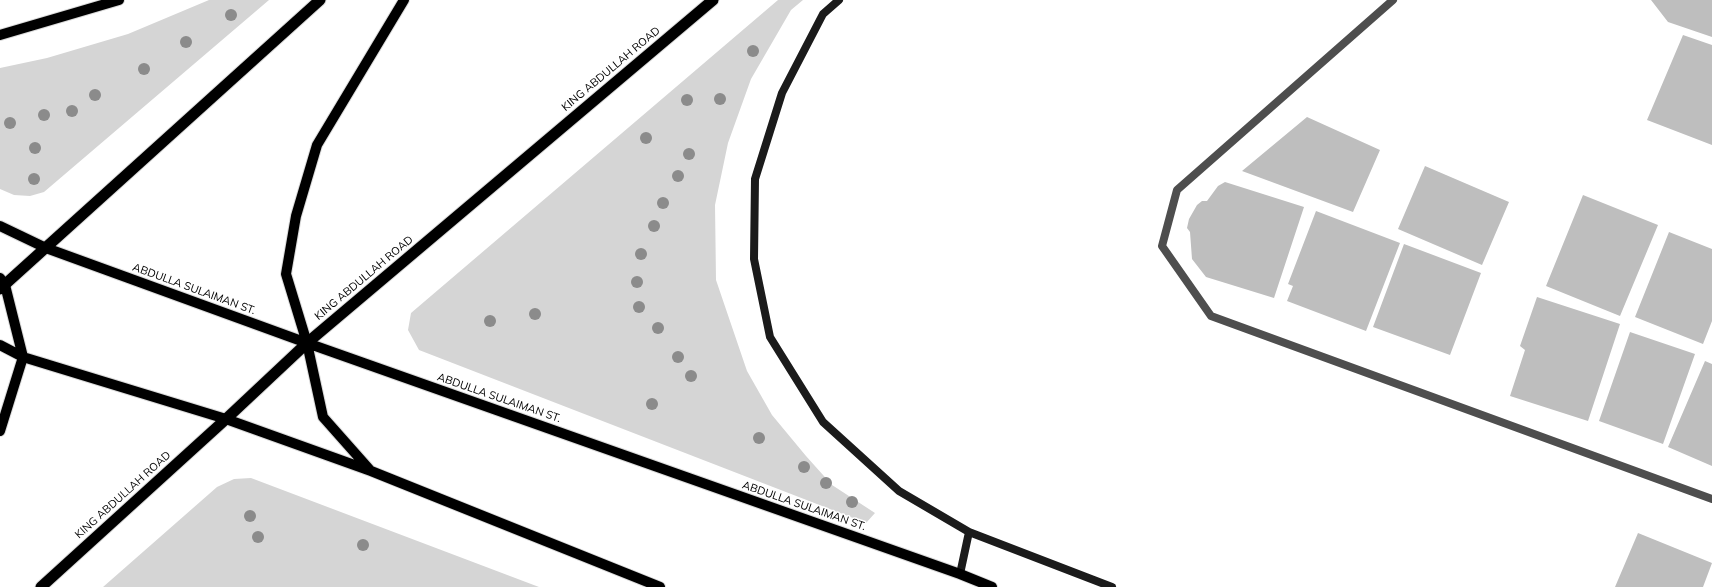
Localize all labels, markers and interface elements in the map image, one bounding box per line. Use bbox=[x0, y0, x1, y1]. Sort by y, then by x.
street label: KING ABDULLAH ROAD bbox=[559, 24, 663, 114]
street label: KING ABDULLAH ROAD bbox=[312, 233, 416, 323]
street label: ABDULLA SULAIMAN ST. bbox=[131, 261, 257, 317]
street label: ABDULLA SULAIMAN ST. bbox=[435, 371, 563, 425]
street label: KING ABDULLAH ROAD bbox=[72, 449, 174, 541]
street label: ABDULLA SULAIMAN ST. bbox=[740, 479, 868, 533]

